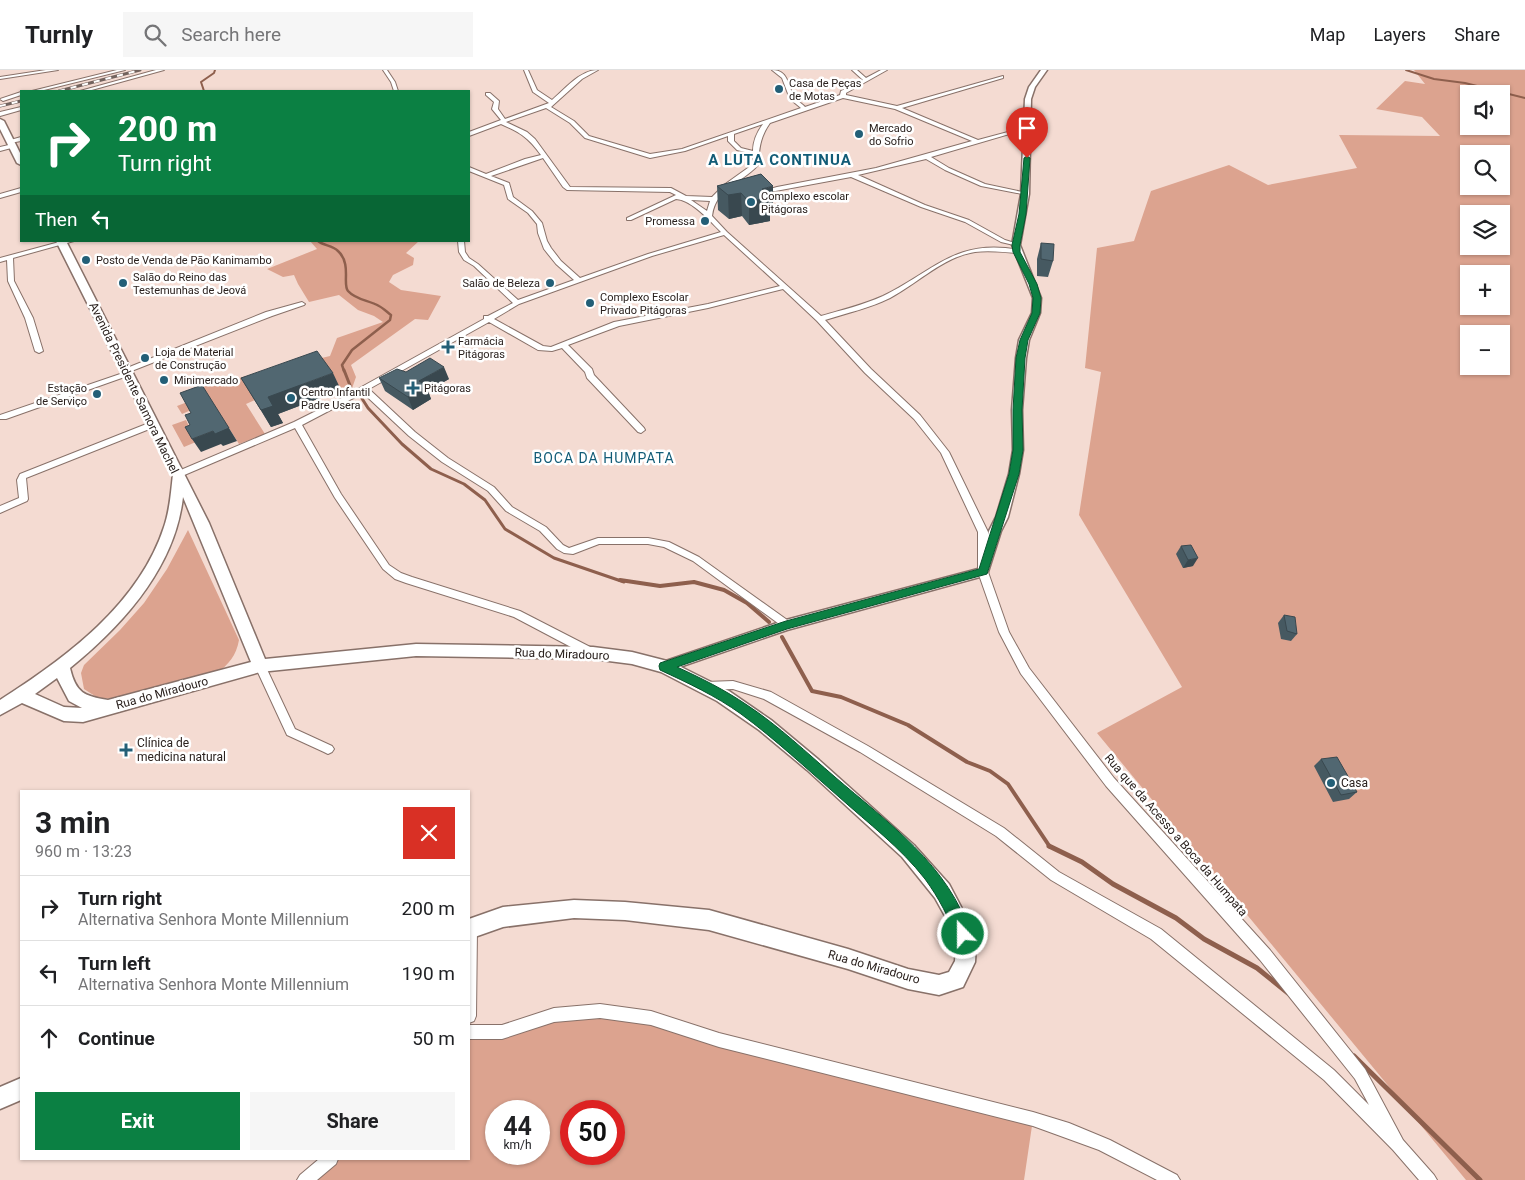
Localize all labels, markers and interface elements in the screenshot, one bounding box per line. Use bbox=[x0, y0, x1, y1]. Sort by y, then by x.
search box bbox=[123, 12, 473, 57]
text: Turnly bbox=[25, 21, 93, 49]
icon: search bbox=[141, 21, 169, 49]
text: Search here bbox=[181, 23, 281, 46]
text: Map bbox=[1310, 24, 1345, 45]
text: Layers bbox=[1373, 24, 1426, 45]
text: Share bbox=[1454, 24, 1500, 45]
place label: Casa de Peças de Motas bbox=[789, 77, 862, 103]
marker: Casa de Peças de Motas bbox=[773, 83, 785, 95]
map controls bbox=[1460, 85, 1510, 375]
button: sound bbox=[1460, 85, 1510, 135]
pin bbox=[1006, 107, 1048, 158]
text: 200 m bbox=[118, 109, 217, 150]
icon: right bbox=[35, 110, 100, 175]
icon: arrive bbox=[1013, 114, 1041, 142]
place label: Mercado do Sofrio bbox=[869, 122, 914, 148]
marker: Mercado do Sofrio bbox=[853, 128, 865, 140]
button: search bbox=[1460, 145, 1510, 195]
text: Turn right bbox=[118, 151, 212, 176]
district label: A LUTA CONTINUA bbox=[708, 151, 852, 169]
place label: Complexo escolar Pitágoras bbox=[761, 190, 849, 216]
marker: Complexo escolar Pitágoras bbox=[745, 196, 757, 208]
icon: left bbox=[87, 205, 115, 233]
button: layers bbox=[1460, 205, 1510, 255]
text: Then bbox=[35, 208, 77, 231]
place label: Promessa bbox=[645, 215, 695, 228]
marker: Promessa bbox=[699, 215, 711, 227]
marker: Posto de Venda de Pão Kanimambo bbox=[80, 254, 92, 266]
place label: Posto de Venda de Pão Kanimambo bbox=[96, 254, 272, 267]
button: + bbox=[1460, 265, 1510, 315]
place label: Salão do Reino das Testemunhas de Jeová bbox=[133, 271, 246, 297]
marker: Salão do Reino das Testemunhas de Jeová bbox=[117, 277, 129, 289]
place label: Salão de Beleza bbox=[462, 277, 540, 290]
marker: Salão de Beleza bbox=[544, 277, 556, 289]
place label: Complexo Escolar Privado Pitágoras bbox=[600, 291, 689, 317]
marker: Complexo Escolar Privado Pitágoras bbox=[584, 297, 596, 309]
street label: Avenida Presidente Samora Machel bbox=[86, 300, 182, 476]
button: − bbox=[1460, 325, 1510, 375]
place label: Farmácia Pitágoras bbox=[458, 335, 505, 361]
marker: Farmácia Pitágoras bbox=[442, 341, 454, 353]
place label: Loja de Material de Construção bbox=[155, 346, 233, 372]
marker: Loja de Material de Construção bbox=[139, 352, 151, 364]
marker: Minimercado bbox=[158, 374, 170, 386]
place label: Minimercado bbox=[174, 374, 238, 387]
marker: Pitágoras bbox=[406, 381, 420, 395]
place label: Estação de Serviço bbox=[36, 382, 87, 408]
place label: Pitágoras bbox=[424, 382, 471, 395]
place label: Centro Infantil Padre Usera bbox=[301, 386, 370, 412]
marker: Estação de Serviço bbox=[91, 388, 103, 400]
marker: Centro Infantil Padre Usera bbox=[285, 392, 297, 404]
district label: BOCA DA HUMPATA bbox=[533, 450, 675, 466]
street label: Rua do Miradouro bbox=[514, 645, 610, 663]
street label: Rua do Miradouro bbox=[114, 674, 210, 712]
place label: Clínica de medicina natural bbox=[137, 736, 226, 764]
marker: Clínica de medicina natural bbox=[119, 743, 133, 757]
street label: Rua que da Acesso a Boca da Humpata bbox=[1102, 751, 1250, 919]
place label: Casa bbox=[1341, 776, 1368, 790]
marker: Casa bbox=[1325, 777, 1337, 789]
text: 3 min bbox=[35, 805, 110, 840]
button: close bbox=[403, 807, 455, 859]
text: 960 m · 13:23 bbox=[35, 842, 132, 861]
text: Turn right bbox=[78, 887, 162, 910]
icon: right bbox=[35, 894, 63, 922]
text: 200 m bbox=[402, 897, 455, 920]
position arrow bbox=[936, 907, 988, 959]
text: Alternativa Senhora Monte Millennium bbox=[78, 910, 349, 929]
street label: Rua do Miradouro bbox=[826, 947, 922, 987]
text: Turn left bbox=[78, 952, 151, 975]
icon: left bbox=[35, 959, 63, 987]
text: 190 m bbox=[402, 962, 455, 985]
text: Alternativa Senhora Monte Millennium bbox=[78, 975, 349, 994]
icon: ahead bbox=[35, 1024, 63, 1052]
text: Continue bbox=[78, 1027, 155, 1050]
text: 50 m bbox=[412, 1027, 455, 1050]
button: Exit bbox=[35, 1092, 240, 1150]
button: Share bbox=[250, 1092, 455, 1150]
speed limit sign: 50 bbox=[560, 1100, 625, 1165]
text: 44 bbox=[503, 1112, 532, 1141]
text: km/h bbox=[503, 1138, 532, 1152]

